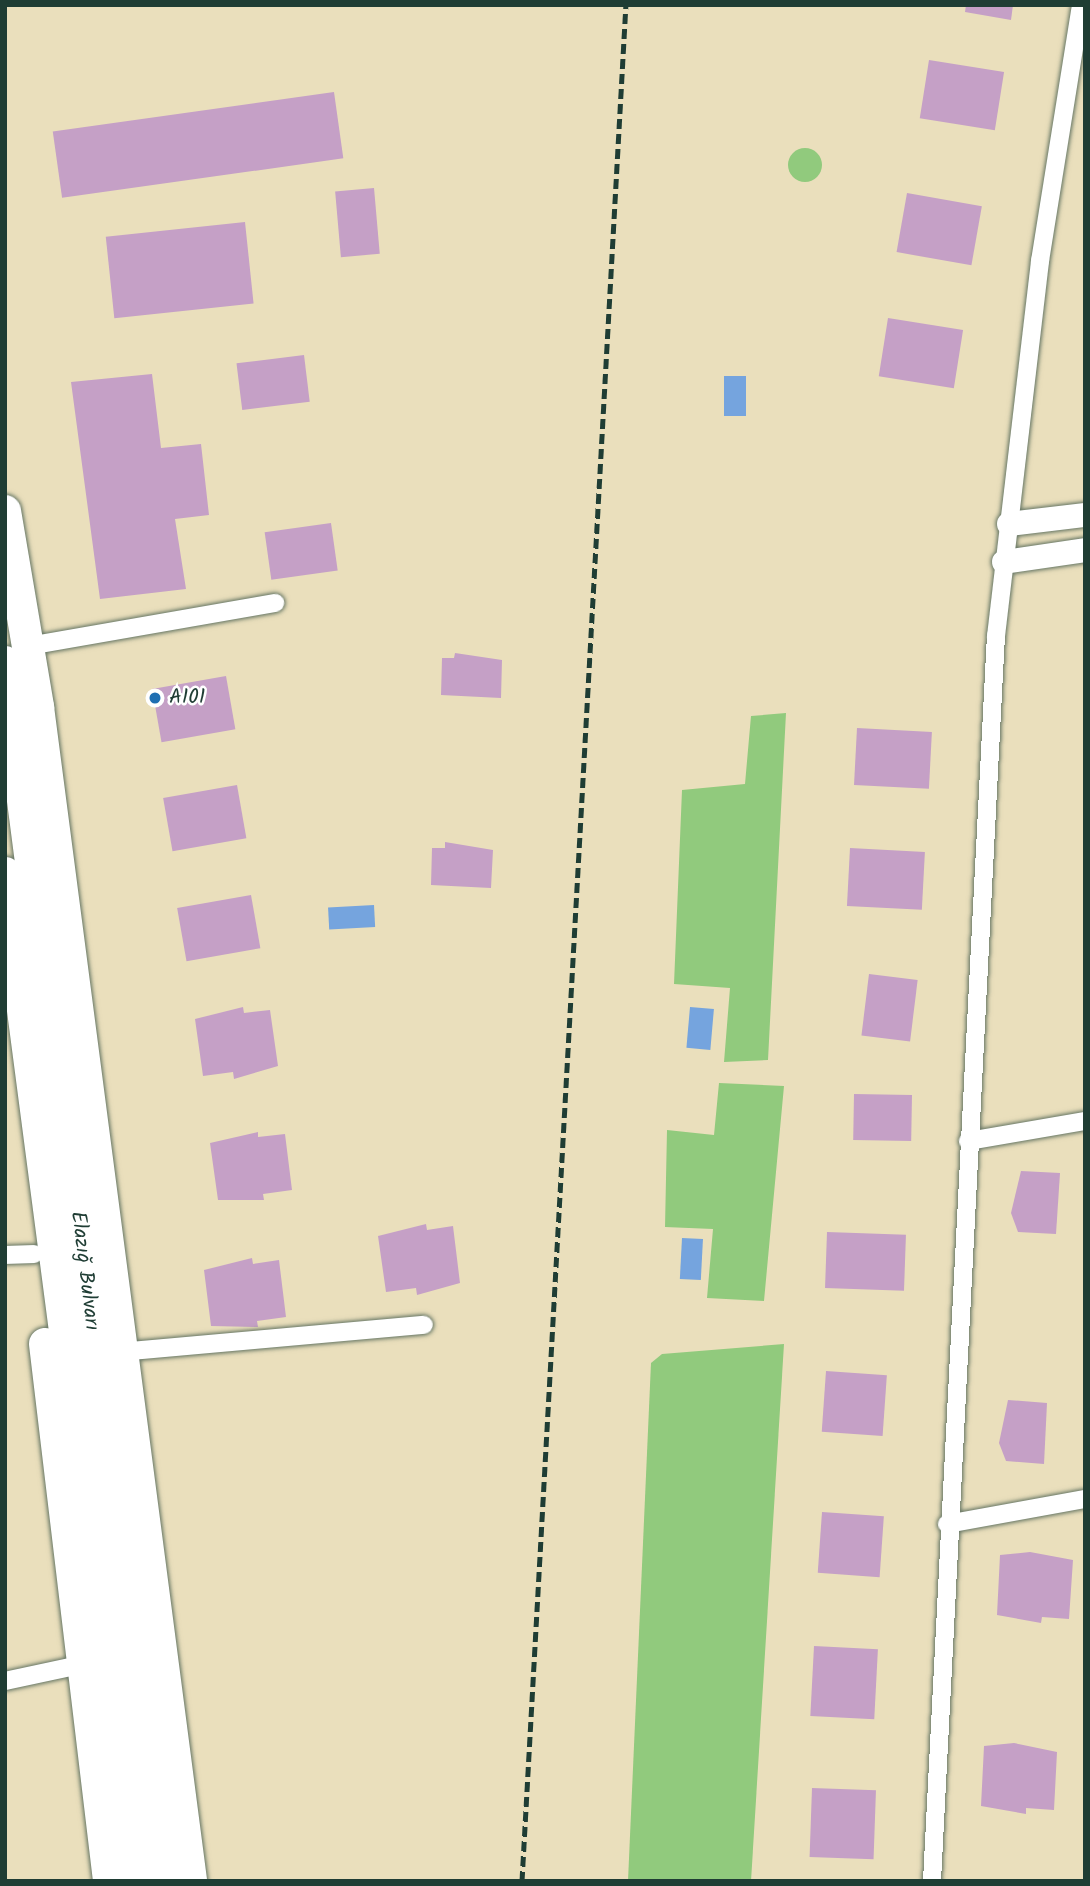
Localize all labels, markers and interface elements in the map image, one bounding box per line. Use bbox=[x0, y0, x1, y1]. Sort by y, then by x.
place label: A101 bbox=[169, 685, 205, 711]
marker: A101 bbox=[147, 690, 163, 706]
street label: Elazığ Bulvarı bbox=[64, 1210, 104, 1332]

